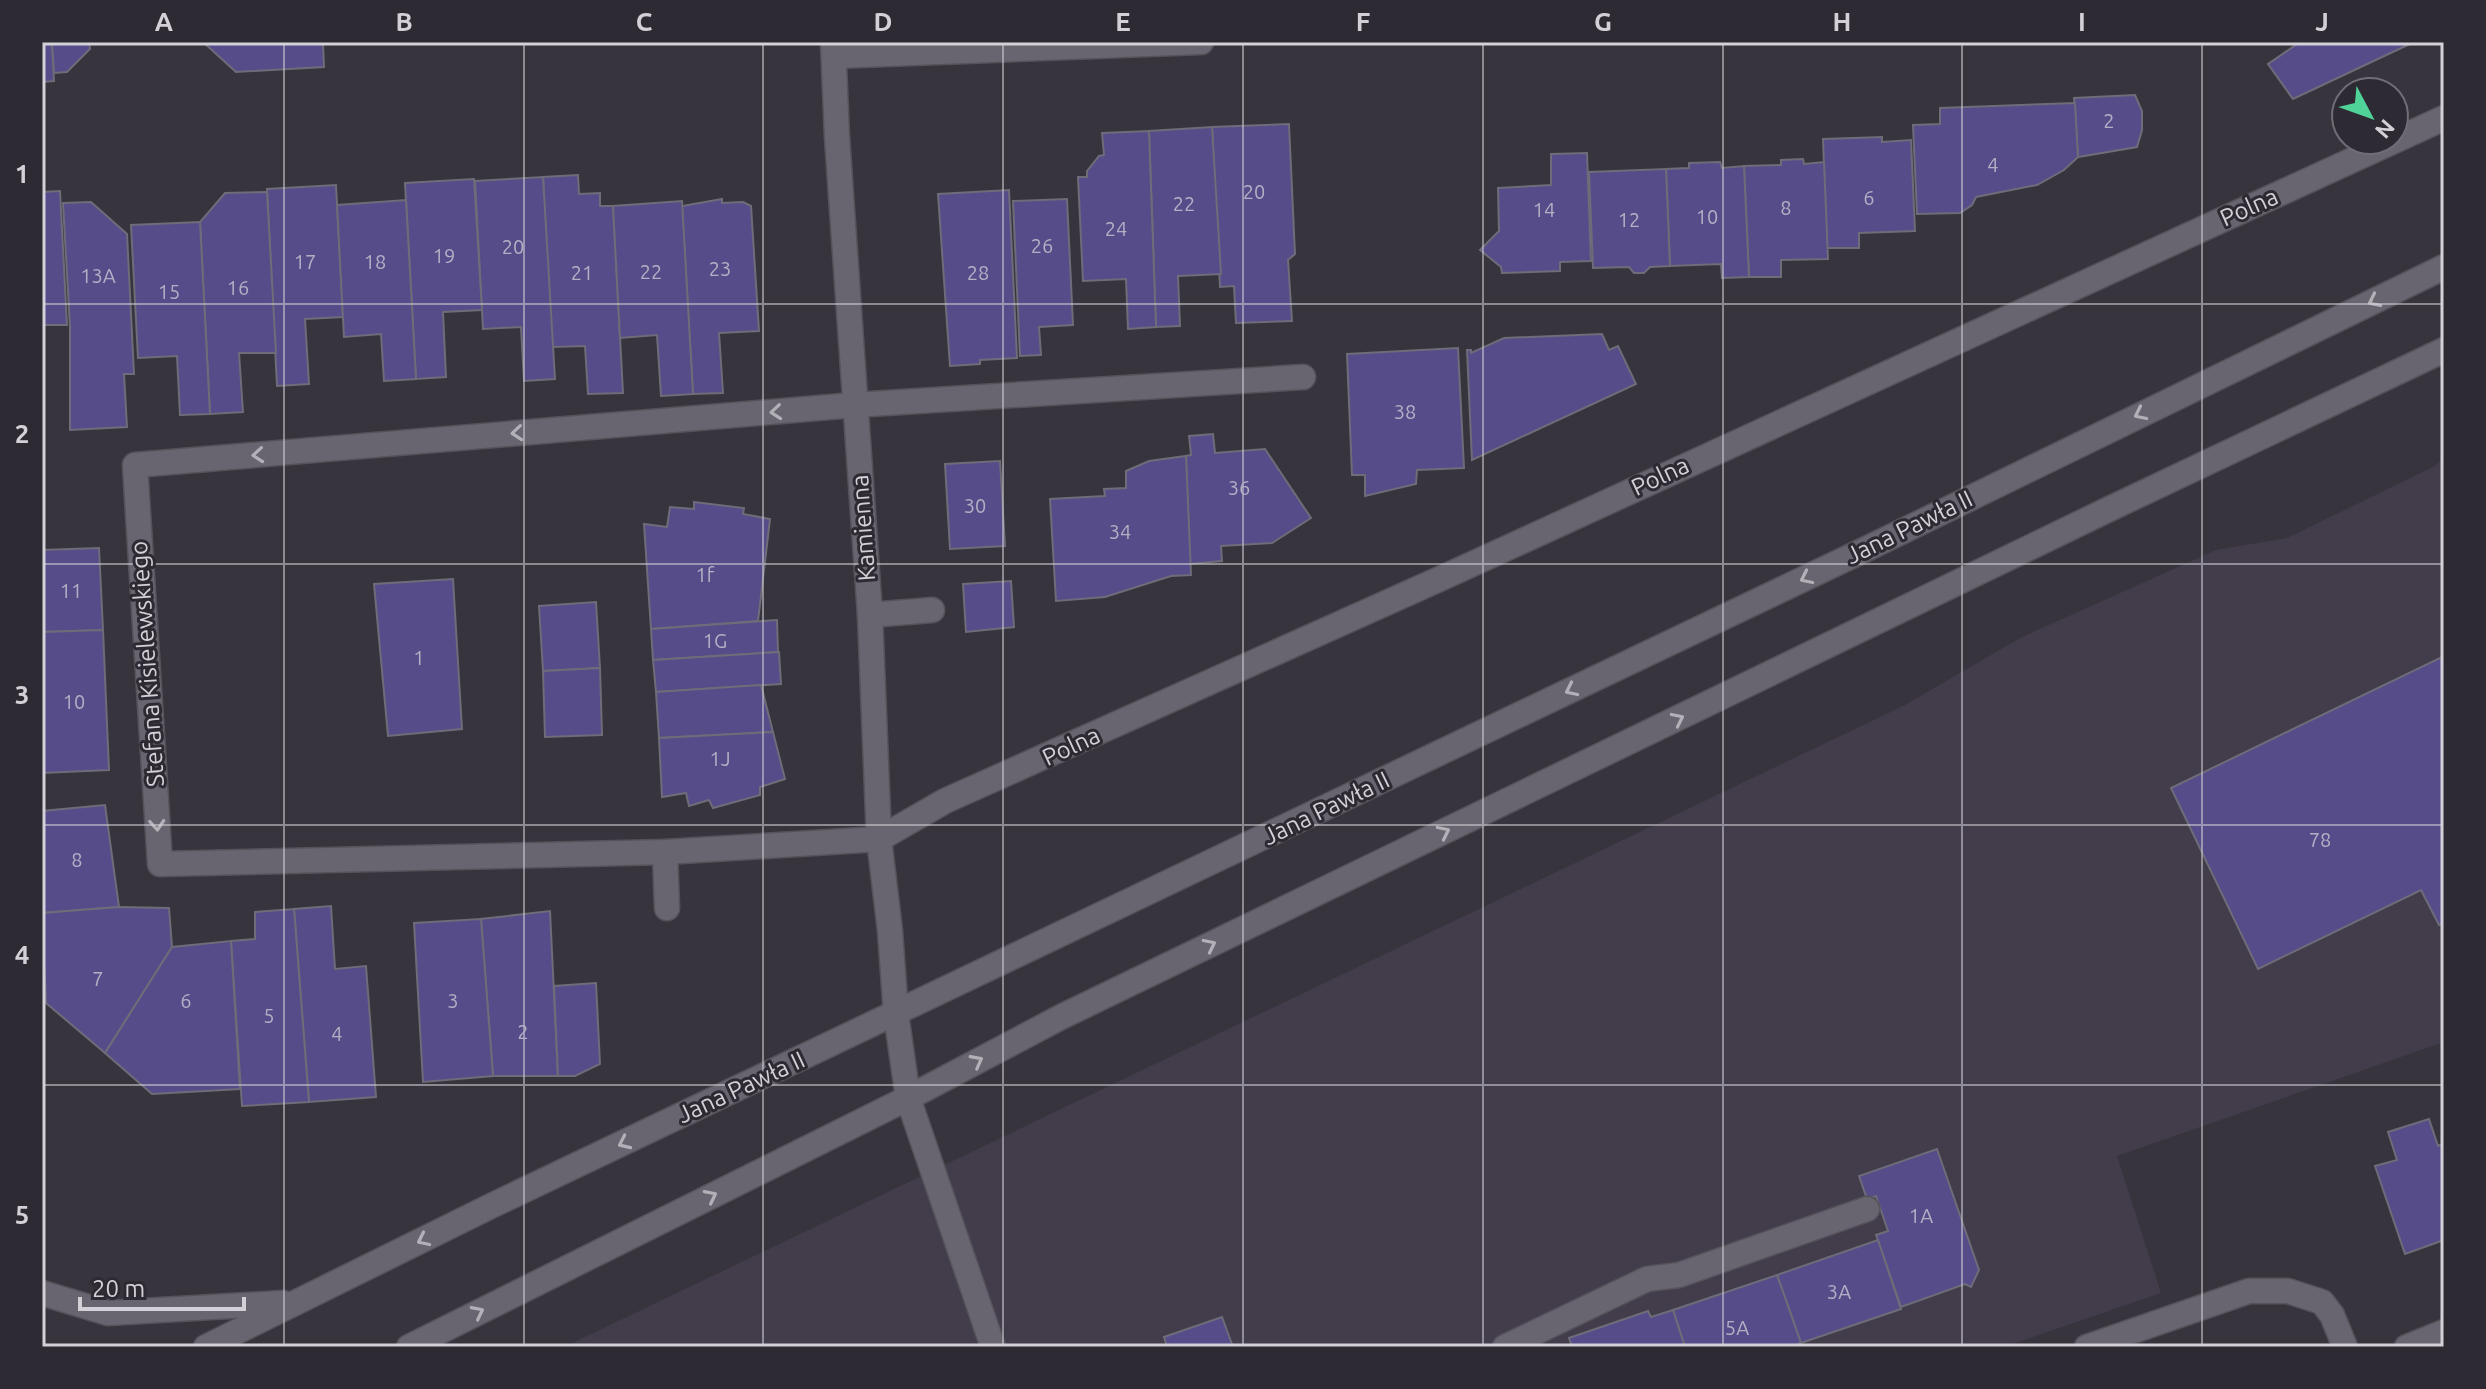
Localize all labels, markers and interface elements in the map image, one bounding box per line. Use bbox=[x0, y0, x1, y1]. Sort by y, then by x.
text: A bbox=[155, 7, 174, 36]
text: B bbox=[395, 7, 413, 36]
text: C bbox=[636, 7, 653, 36]
text: D bbox=[874, 7, 892, 36]
text: E bbox=[1115, 7, 1131, 36]
text: F bbox=[1356, 7, 1370, 36]
text: G bbox=[1594, 7, 1612, 36]
text: H bbox=[1833, 7, 1851, 36]
text: I bbox=[2078, 7, 2086, 36]
text: J bbox=[2315, 7, 2329, 36]
north arrow bbox=[2330, 76, 2410, 156]
house number: 2 bbox=[2103, 109, 2115, 132]
text: N bbox=[2371, 115, 2400, 144]
house number: 4 bbox=[1987, 153, 1999, 176]
text: 1 bbox=[15, 159, 29, 188]
house number: 20 bbox=[1243, 180, 1265, 203]
street label: Polna bbox=[2216, 182, 2282, 232]
house number: 6 bbox=[1863, 186, 1875, 209]
house number: 22 bbox=[1173, 192, 1195, 215]
house number: 8 bbox=[1780, 196, 1792, 219]
house number: 14 bbox=[1533, 198, 1555, 221]
house number: 10 bbox=[1696, 205, 1718, 228]
house number: 12 bbox=[1618, 208, 1640, 231]
house number: 24 bbox=[1105, 217, 1127, 240]
house number: 26 bbox=[1031, 234, 1053, 257]
house number: 20 bbox=[502, 235, 524, 258]
house number: 19 bbox=[433, 244, 455, 267]
house number: 17 bbox=[294, 250, 316, 273]
house number: 18 bbox=[364, 250, 386, 273]
house number: 23 bbox=[709, 257, 731, 280]
house number: 22 bbox=[640, 260, 662, 283]
house number: 21 bbox=[571, 261, 593, 284]
house number: 28 bbox=[967, 261, 989, 284]
house number: 13A bbox=[80, 264, 116, 287]
house number: 16 bbox=[227, 276, 249, 299]
house number: 15 bbox=[158, 280, 180, 303]
one-way arrow bbox=[2367, 291, 2382, 306]
house number: 38 bbox=[1394, 400, 1416, 423]
one-way arrow bbox=[769, 403, 782, 420]
one-way arrow bbox=[2134, 404, 2148, 420]
text: 2 bbox=[15, 419, 29, 448]
one-way arrow bbox=[510, 424, 523, 441]
one-way arrow bbox=[251, 446, 264, 463]
street label: Polna bbox=[1627, 451, 1693, 501]
street label: Kamienna bbox=[846, 474, 880, 582]
house number: 36 bbox=[1228, 476, 1250, 499]
street label: Jana Pawła II bbox=[1841, 485, 1977, 569]
house number: 30 bbox=[964, 494, 986, 517]
house number: 34 bbox=[1109, 520, 1131, 543]
street label: Stefana Kisielewskiego bbox=[125, 540, 169, 788]
house number: 1f bbox=[696, 563, 715, 586]
one-way arrow bbox=[1799, 568, 1814, 584]
house number: 11 bbox=[60, 579, 82, 602]
house number: 1G bbox=[703, 629, 727, 652]
house number: 1 bbox=[413, 646, 425, 669]
text: 3 bbox=[15, 680, 29, 709]
one-way arrow bbox=[1565, 680, 1580, 696]
house number: 10 bbox=[63, 690, 85, 713]
one-way arrow bbox=[1669, 713, 1684, 729]
street label: Polna bbox=[1038, 721, 1104, 771]
house number: 1J bbox=[709, 747, 731, 770]
street label: Jana Pawła II bbox=[1258, 766, 1394, 850]
one-way arrow bbox=[148, 819, 165, 832]
one-way arrow bbox=[1435, 826, 1450, 842]
house number: 78 bbox=[2309, 828, 2331, 851]
house number: 8 bbox=[71, 848, 83, 871]
text: 4 bbox=[15, 940, 29, 969]
one-way arrow bbox=[1201, 940, 1216, 955]
house number: 7 bbox=[92, 967, 104, 990]
house number: 6 bbox=[180, 989, 192, 1012]
house number: 3 bbox=[447, 989, 459, 1012]
house number: 5 bbox=[263, 1004, 275, 1027]
house number: 2 bbox=[517, 1020, 529, 1043]
house number: 4 bbox=[331, 1022, 343, 1045]
street label: Jana Pawła II bbox=[673, 1046, 809, 1128]
one-way arrow bbox=[969, 1056, 983, 1071]
one-way arrow bbox=[617, 1133, 632, 1149]
one-way arrow bbox=[702, 1190, 717, 1206]
text: 5 bbox=[15, 1200, 29, 1229]
house number: 1A bbox=[1909, 1204, 1933, 1227]
one-way arrow bbox=[417, 1230, 432, 1245]
scale bar bbox=[80, 1261, 244, 1311]
text: 20 m bbox=[92, 1275, 145, 1302]
house number: 3A bbox=[1827, 1280, 1851, 1303]
one-way arrow bbox=[470, 1306, 485, 1322]
house number: 5A bbox=[1725, 1316, 1749, 1339]

